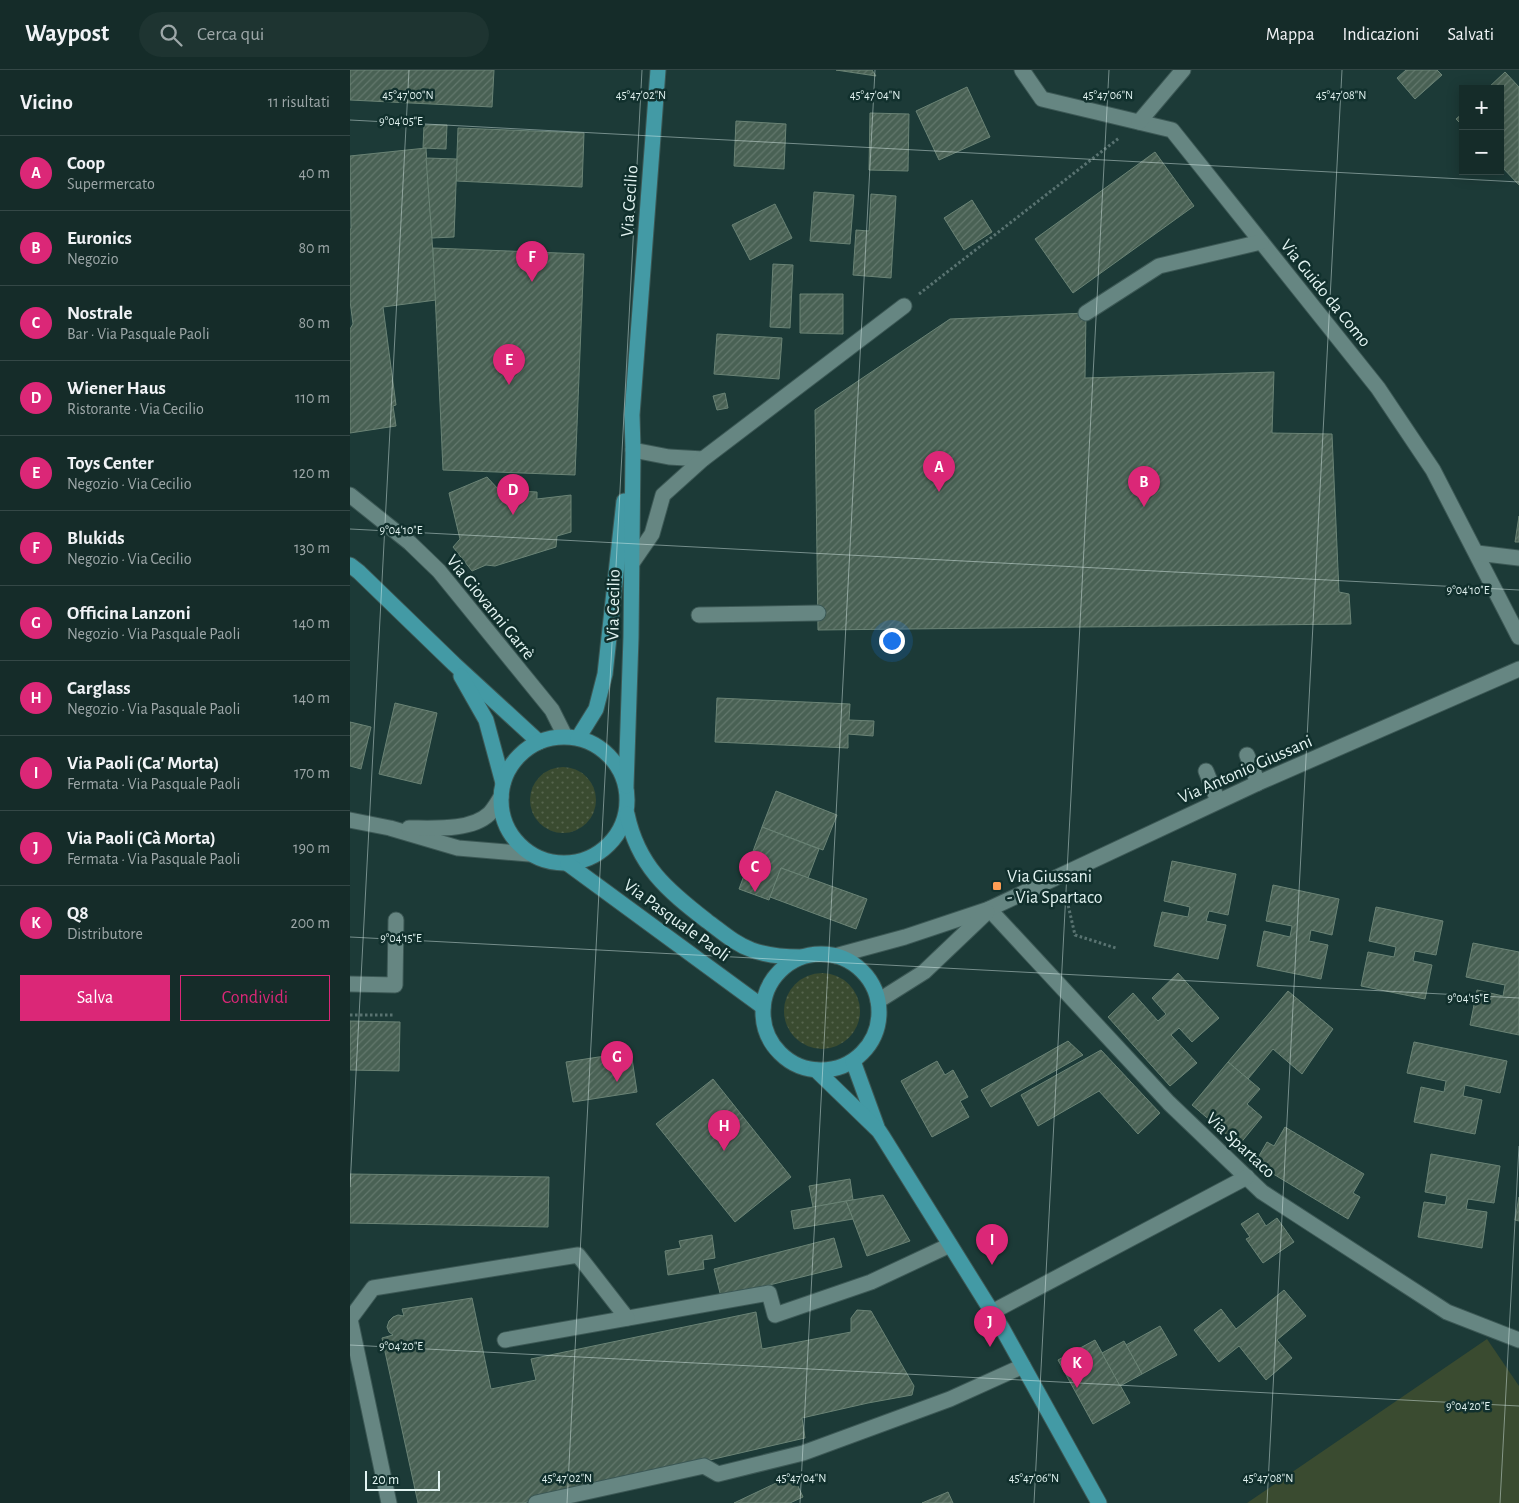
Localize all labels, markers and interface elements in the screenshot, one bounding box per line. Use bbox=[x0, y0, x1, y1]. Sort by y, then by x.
search box bbox=[139, 12, 489, 57]
icon: search bbox=[157, 21, 185, 49]
text: Waypost bbox=[25, 22, 109, 46]
text: Cerca qui bbox=[197, 25, 264, 44]
text: Mappa bbox=[1266, 26, 1315, 44]
text: Indicazioni bbox=[1343, 26, 1419, 44]
text: Salvati bbox=[1447, 26, 1494, 44]
map controls bbox=[1459, 85, 1504, 175]
button: + bbox=[1459, 85, 1504, 130]
text: 45°47'00"N bbox=[382, 89, 434, 101]
text: 45°47'02"N bbox=[616, 89, 666, 101]
text: 45°47'04"N bbox=[850, 89, 900, 101]
text: 45°47'06"N bbox=[1083, 89, 1133, 101]
text: 45°47'08"N bbox=[1316, 89, 1366, 101]
text: Vicino bbox=[20, 92, 73, 113]
text: 11 risultati bbox=[268, 94, 330, 110]
text: 9°04'05"E bbox=[379, 115, 423, 127]
button: − bbox=[1459, 130, 1504, 175]
text: Coop bbox=[67, 154, 105, 173]
street label: Via Cecilio bbox=[619, 164, 641, 238]
text: A bbox=[31, 165, 41, 181]
text: 40 m bbox=[298, 165, 330, 181]
text: Supermercato bbox=[67, 176, 155, 192]
text: Euronics bbox=[67, 229, 132, 248]
street label: Via Guido da Como bbox=[1277, 237, 1374, 351]
text: B bbox=[31, 240, 41, 256]
text: 80 m bbox=[299, 240, 330, 256]
pin: F bbox=[516, 241, 548, 282]
text: Negozio bbox=[67, 251, 119, 267]
text: Nostrale bbox=[67, 304, 132, 323]
text: C bbox=[32, 315, 40, 331]
text: 80 m bbox=[299, 315, 330, 331]
text: Bar · Via Pasquale Paoli bbox=[67, 326, 210, 342]
pin: E bbox=[493, 344, 525, 385]
text: Wiener Haus bbox=[67, 379, 166, 398]
text: D bbox=[31, 390, 41, 406]
text: 110 m bbox=[295, 390, 330, 406]
text: Ristorante · Via Cecilio bbox=[67, 401, 204, 417]
pin: A bbox=[923, 451, 955, 492]
text: Toys Center bbox=[67, 454, 154, 473]
text: E bbox=[32, 465, 40, 481]
text: 120 m bbox=[293, 465, 330, 481]
pin: B bbox=[1128, 466, 1160, 507]
pin: D bbox=[497, 474, 529, 515]
text: Negozio · Via Cecilio bbox=[67, 476, 192, 492]
text: 9°04'10"E bbox=[380, 524, 423, 536]
text: Blukids bbox=[67, 529, 125, 548]
text: F bbox=[32, 540, 40, 556]
text: 130 m bbox=[294, 540, 330, 556]
text: Negozio · Via Cecilio bbox=[67, 551, 192, 567]
street label: Via Giovanni Garrè bbox=[443, 552, 538, 664]
street label: Via Cecilio bbox=[604, 569, 624, 641]
text: 9°04'10"E bbox=[1447, 584, 1490, 596]
text: Officina Lanzoni bbox=[67, 604, 191, 623]
text: G bbox=[31, 615, 41, 631]
text: 140 m bbox=[293, 615, 330, 631]
text: Negozio · Via Pasquale Paoli bbox=[67, 626, 240, 642]
your location bbox=[879, 628, 905, 654]
text: Carglass bbox=[67, 679, 131, 698]
text: H bbox=[30, 690, 42, 706]
text: 140 m bbox=[293, 690, 330, 706]
text: Negozio · Via Pasquale Paoli bbox=[67, 701, 240, 717]
street label: Via Antonio Giussani bbox=[1176, 732, 1315, 807]
text: Via Paoli (Ca' Morta) bbox=[67, 754, 219, 773]
text: I bbox=[34, 765, 38, 781]
text: 170 m bbox=[294, 765, 330, 781]
text: Fermata · Via Pasquale Paoli bbox=[67, 776, 240, 792]
text: Via Paoli (Cà Morta) bbox=[67, 829, 216, 848]
text: J bbox=[33, 840, 39, 856]
text: 190 m bbox=[293, 840, 330, 856]
text: Fermata · Via Pasquale Paoli bbox=[67, 851, 240, 867]
pin: C bbox=[739, 851, 771, 892]
place label: Via Giussani - Via Spartaco bbox=[1007, 868, 1103, 907]
street label: Via Pasquale Paoli bbox=[620, 876, 733, 965]
marker: Via Giussani - Via Spartaco bbox=[991, 880, 1003, 892]
text: Q8 bbox=[67, 904, 89, 923]
text: K bbox=[31, 915, 41, 931]
text: 200 m bbox=[290, 915, 330, 931]
text: Distributore bbox=[67, 926, 143, 942]
text: 9°04'15"E bbox=[380, 932, 422, 944]
button: Salva bbox=[20, 975, 170, 1021]
button: Condividi bbox=[180, 975, 330, 1021]
text: 9°04'15"E bbox=[1447, 992, 1489, 1004]
pin: G bbox=[601, 1041, 633, 1082]
street label: Via Spartaco bbox=[1202, 1109, 1278, 1182]
pin: H bbox=[708, 1110, 740, 1151]
pin: I bbox=[976, 1224, 1008, 1265]
pin: J bbox=[974, 1306, 1006, 1347]
text: 9°04'20"E bbox=[379, 1340, 423, 1352]
pin: K bbox=[1061, 1347, 1093, 1388]
text: 9°04'20"E bbox=[1446, 1400, 1490, 1412]
scale bar bbox=[365, 1468, 440, 1491]
text: 45°47'02"N bbox=[542, 1472, 592, 1484]
text: 45°47'04"N bbox=[776, 1472, 826, 1484]
text: 45°47'06"N bbox=[1009, 1472, 1059, 1484]
text: 45°47'08"N bbox=[1243, 1472, 1293, 1484]
text: 20 m bbox=[372, 1473, 399, 1487]

